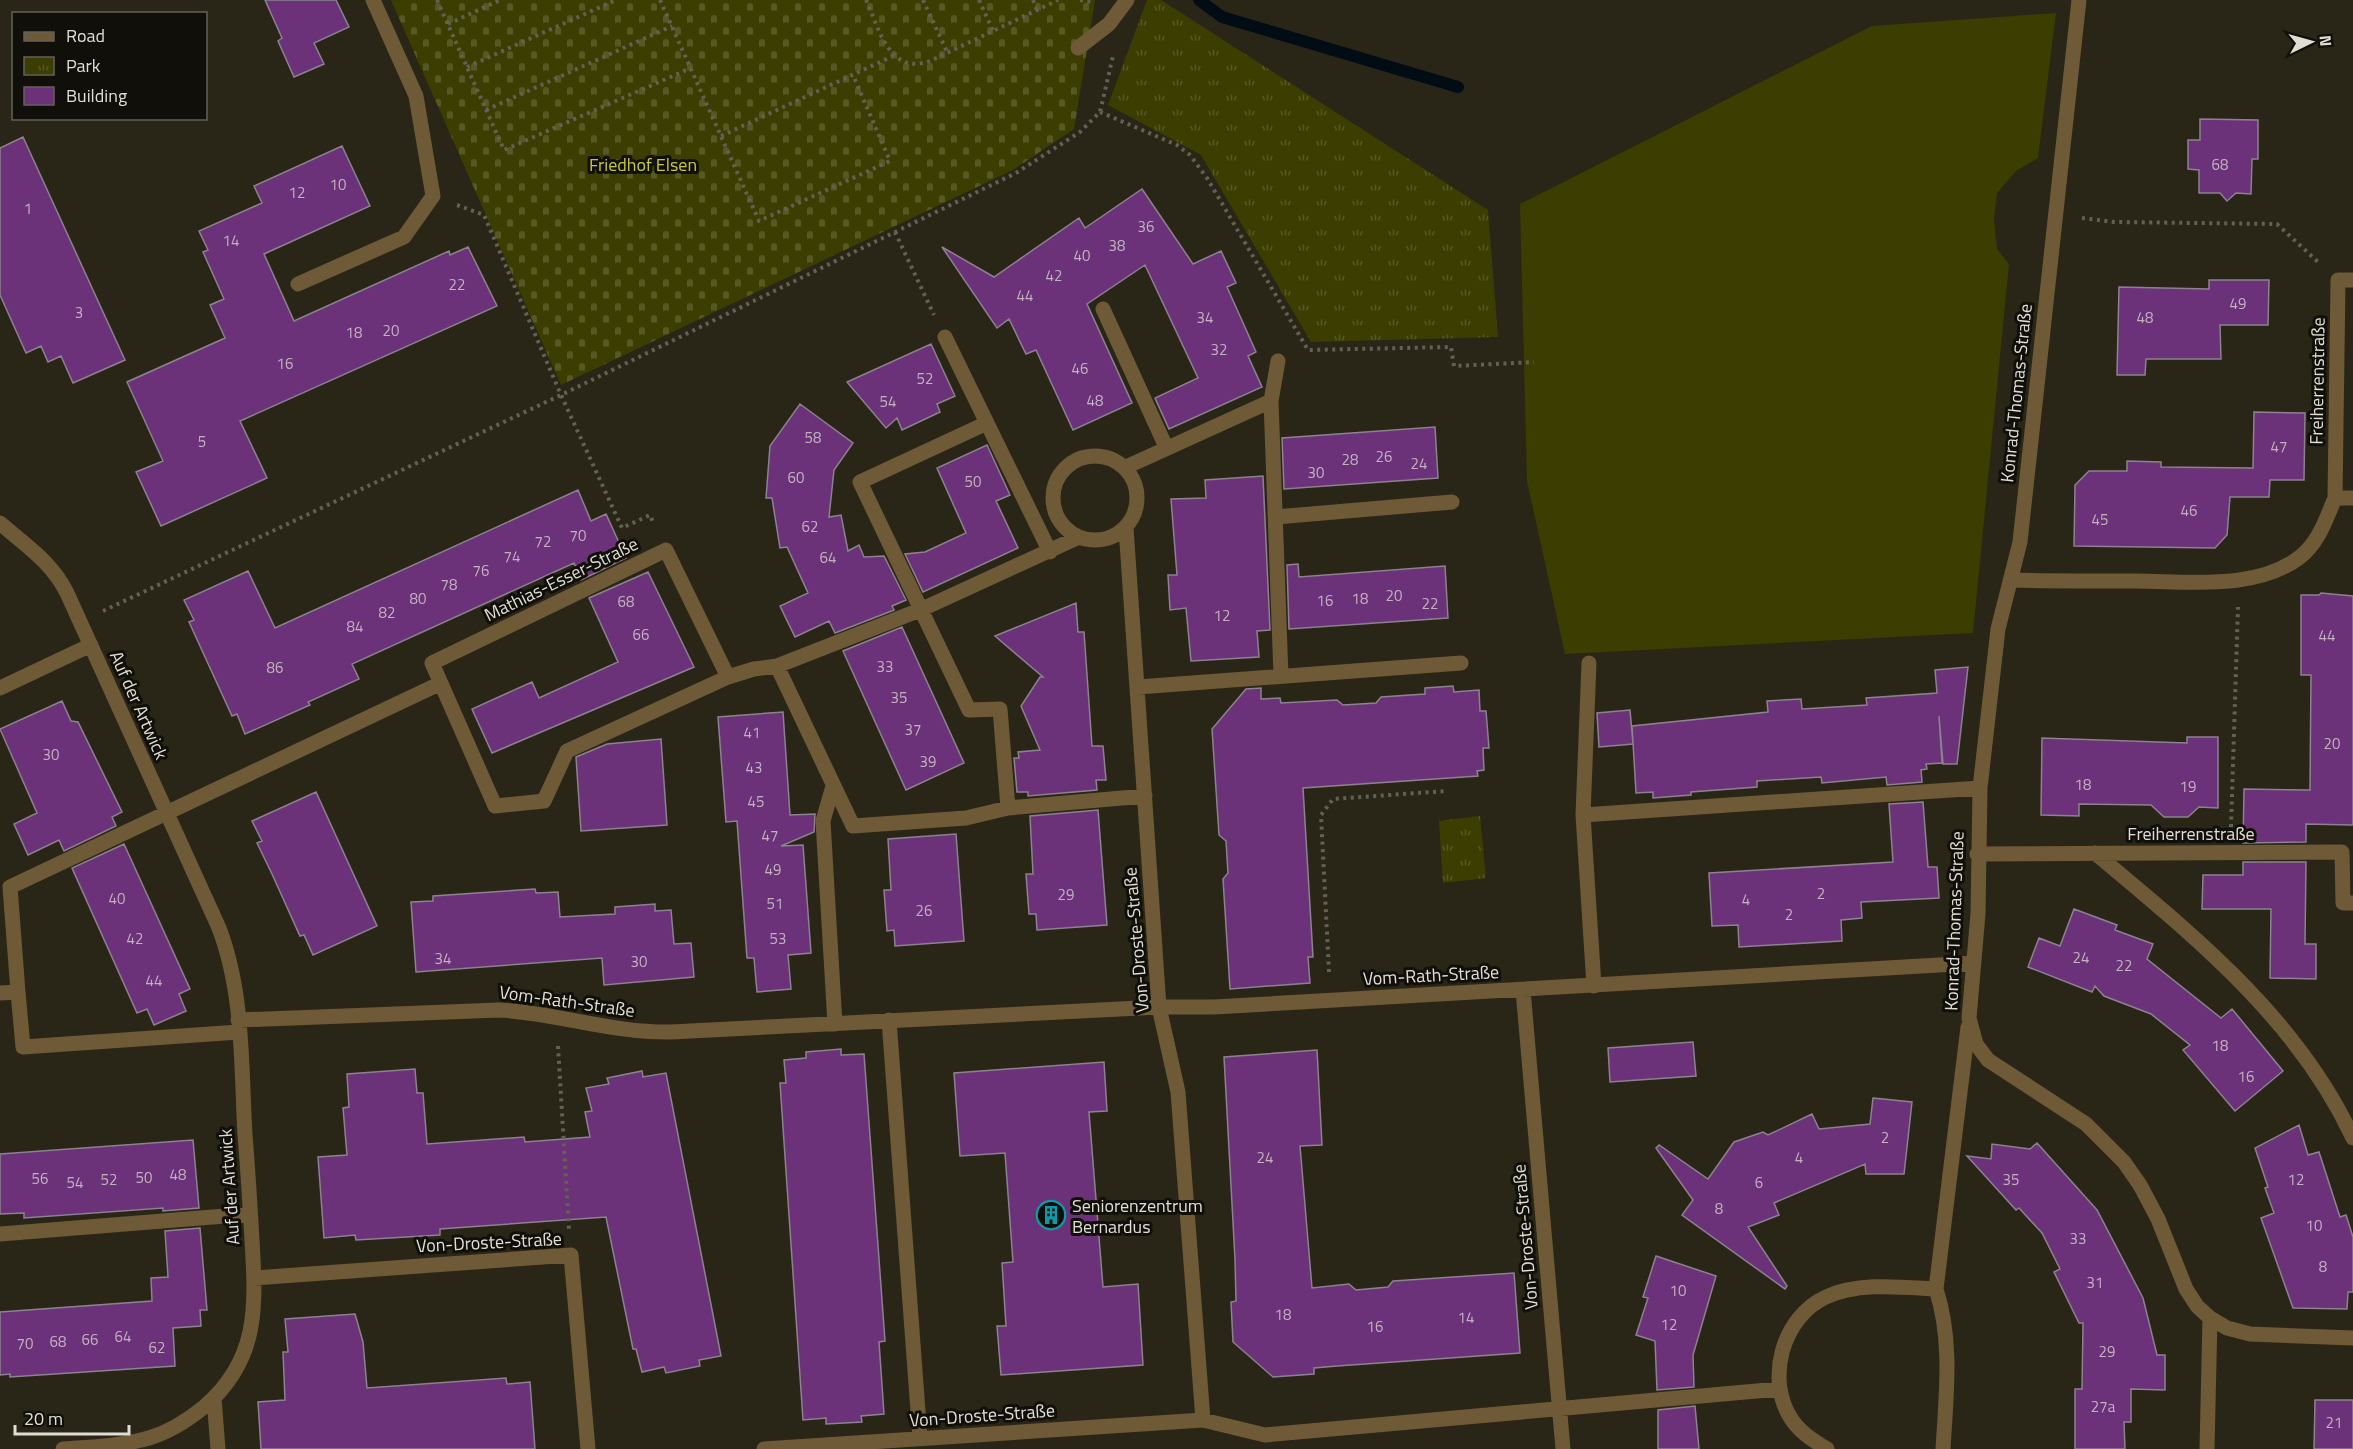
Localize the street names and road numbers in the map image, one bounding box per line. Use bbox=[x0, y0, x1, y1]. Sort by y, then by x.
street label: Konrad-Thomas-Straße bbox=[1993, 302, 2039, 484]
street label: Freiherrenstraße bbox=[2302, 317, 2332, 445]
street label: Mathias-Esser-Straße bbox=[479, 530, 643, 628]
street label: Auf der Artwick bbox=[103, 646, 175, 764]
street label: Freiherrenstraße bbox=[2127, 820, 2255, 847]
street label: Konrad-Thomas-Straße bbox=[1937, 831, 1971, 1011]
street label: Von-Droste-Straße bbox=[1116, 866, 1156, 1014]
street label: Vom-Rath-Straße bbox=[1362, 958, 1500, 992]
street label: Vom-Rath-Straße bbox=[498, 978, 636, 1024]
street label: Auf der Artwick bbox=[211, 1128, 247, 1246]
street label: Von-Droste-Straße bbox=[1505, 1163, 1545, 1311]
street label: Von-Droste-Straße bbox=[415, 1225, 563, 1259]
street label: Von-Droste-Straße bbox=[908, 1396, 1056, 1434]

